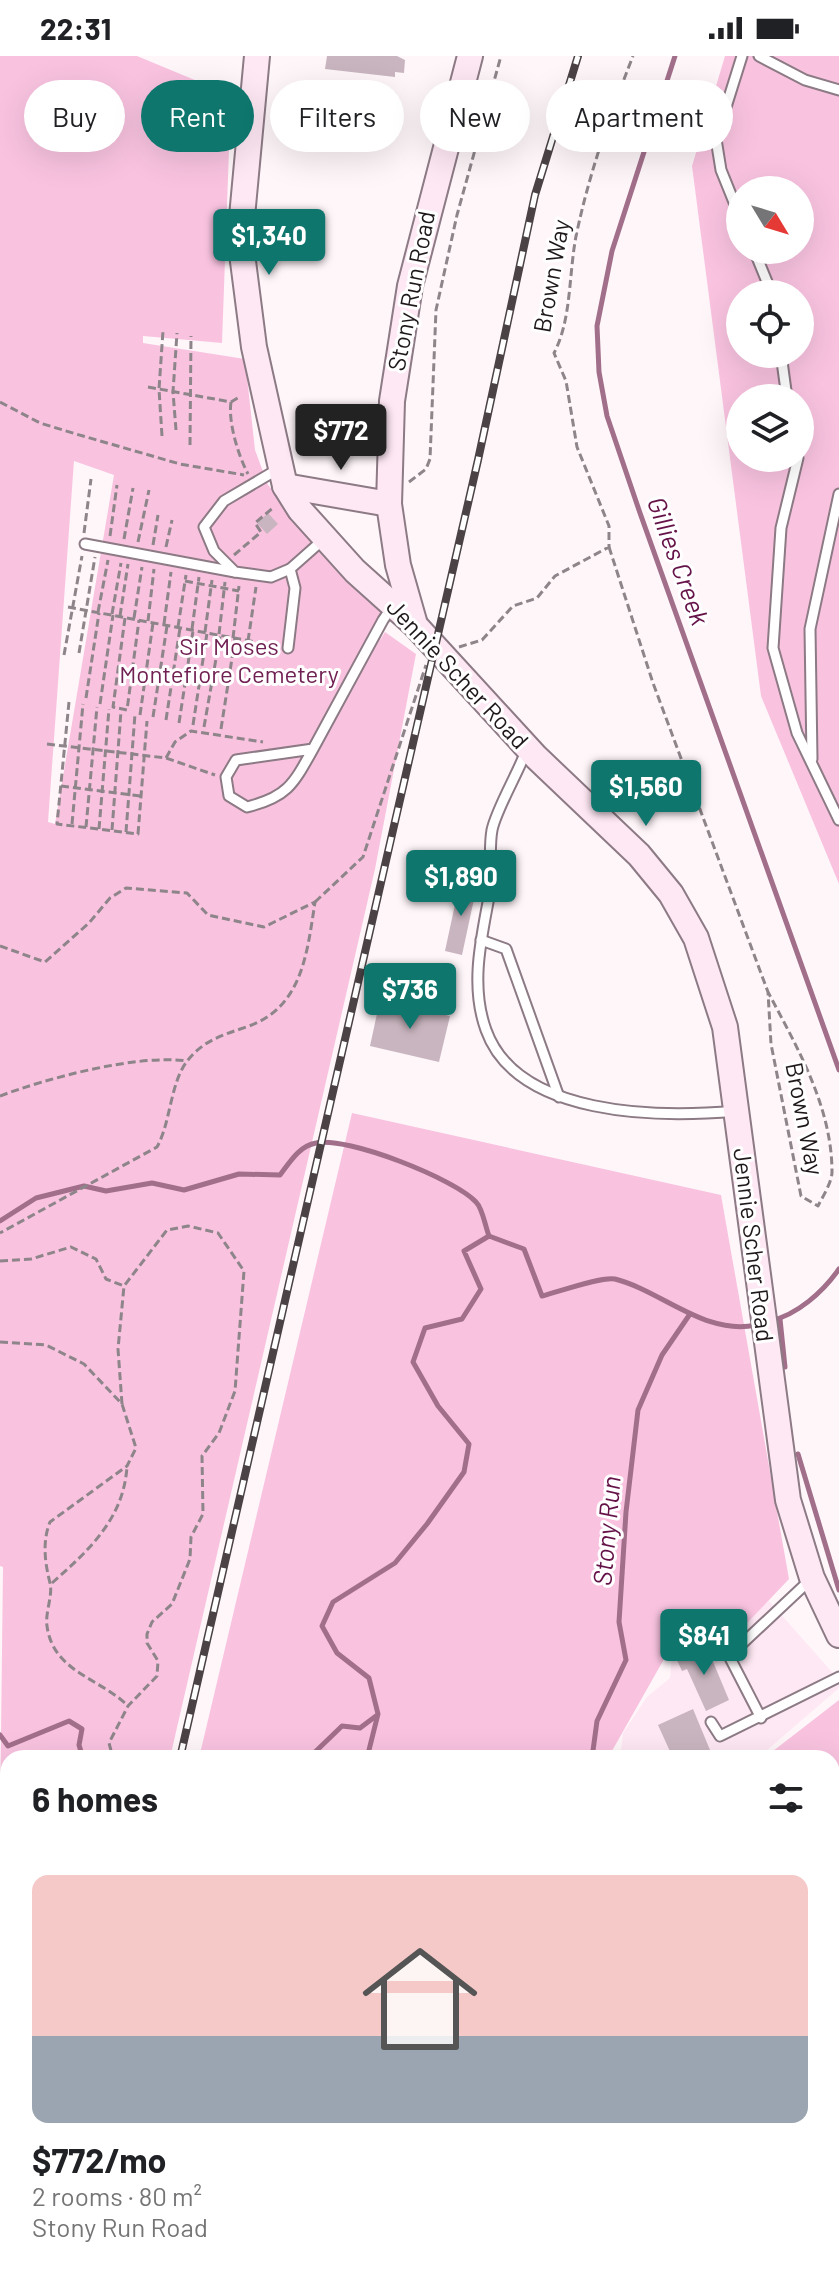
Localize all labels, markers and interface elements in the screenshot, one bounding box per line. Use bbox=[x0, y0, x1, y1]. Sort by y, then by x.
text: 22:31 bbox=[40, 10, 111, 46]
chip: Buy bbox=[24, 80, 125, 152]
chip: Rent bbox=[141, 80, 254, 152]
chip: Filters bbox=[270, 80, 404, 152]
chip: New bbox=[420, 80, 530, 152]
chip: Apartment bbox=[546, 80, 733, 152]
north arrow bbox=[726, 176, 814, 264]
map controls bbox=[726, 176, 814, 472]
street label: Stony Run Road bbox=[381, 208, 440, 373]
pin: $1,340 bbox=[204, 209, 334, 277]
street label: Brown Way bbox=[526, 217, 575, 335]
text: $1,340 bbox=[231, 219, 307, 250]
button: locate bbox=[726, 280, 814, 368]
button: layers bbox=[726, 384, 814, 472]
pin: $772 bbox=[294, 404, 388, 472]
text: $772 bbox=[313, 414, 369, 445]
water label: Gillies Creek bbox=[642, 492, 717, 629]
street label: Jennie Scher Road bbox=[381, 592, 535, 754]
park label: Sir Moses Montefiore Cemetery bbox=[119, 631, 339, 688]
pin: $1,560 bbox=[581, 760, 711, 828]
text: $1,560 bbox=[609, 770, 683, 801]
pin: $1,890 bbox=[396, 850, 526, 918]
text: $1,890 bbox=[424, 860, 498, 891]
pin: $736 bbox=[363, 963, 457, 1031]
text: $736 bbox=[382, 973, 438, 1004]
street label: Brown Way bbox=[780, 1060, 831, 1178]
street label: Jennie Scher Road bbox=[728, 1146, 781, 1343]
water label: Stony Run bbox=[585, 1475, 626, 1587]
pin: $841 bbox=[657, 1609, 751, 1677]
text: $841 bbox=[678, 1619, 730, 1650]
icon: filters bbox=[764, 1776, 808, 1820]
text: 6 homes bbox=[32, 1778, 158, 1819]
icon: home bbox=[348, 1927, 492, 2071]
text: $772/mo bbox=[32, 2139, 167, 2180]
text: 2 rooms · 80 m² bbox=[32, 2180, 202, 2211]
text: Stony Run Road bbox=[32, 2211, 208, 2242]

